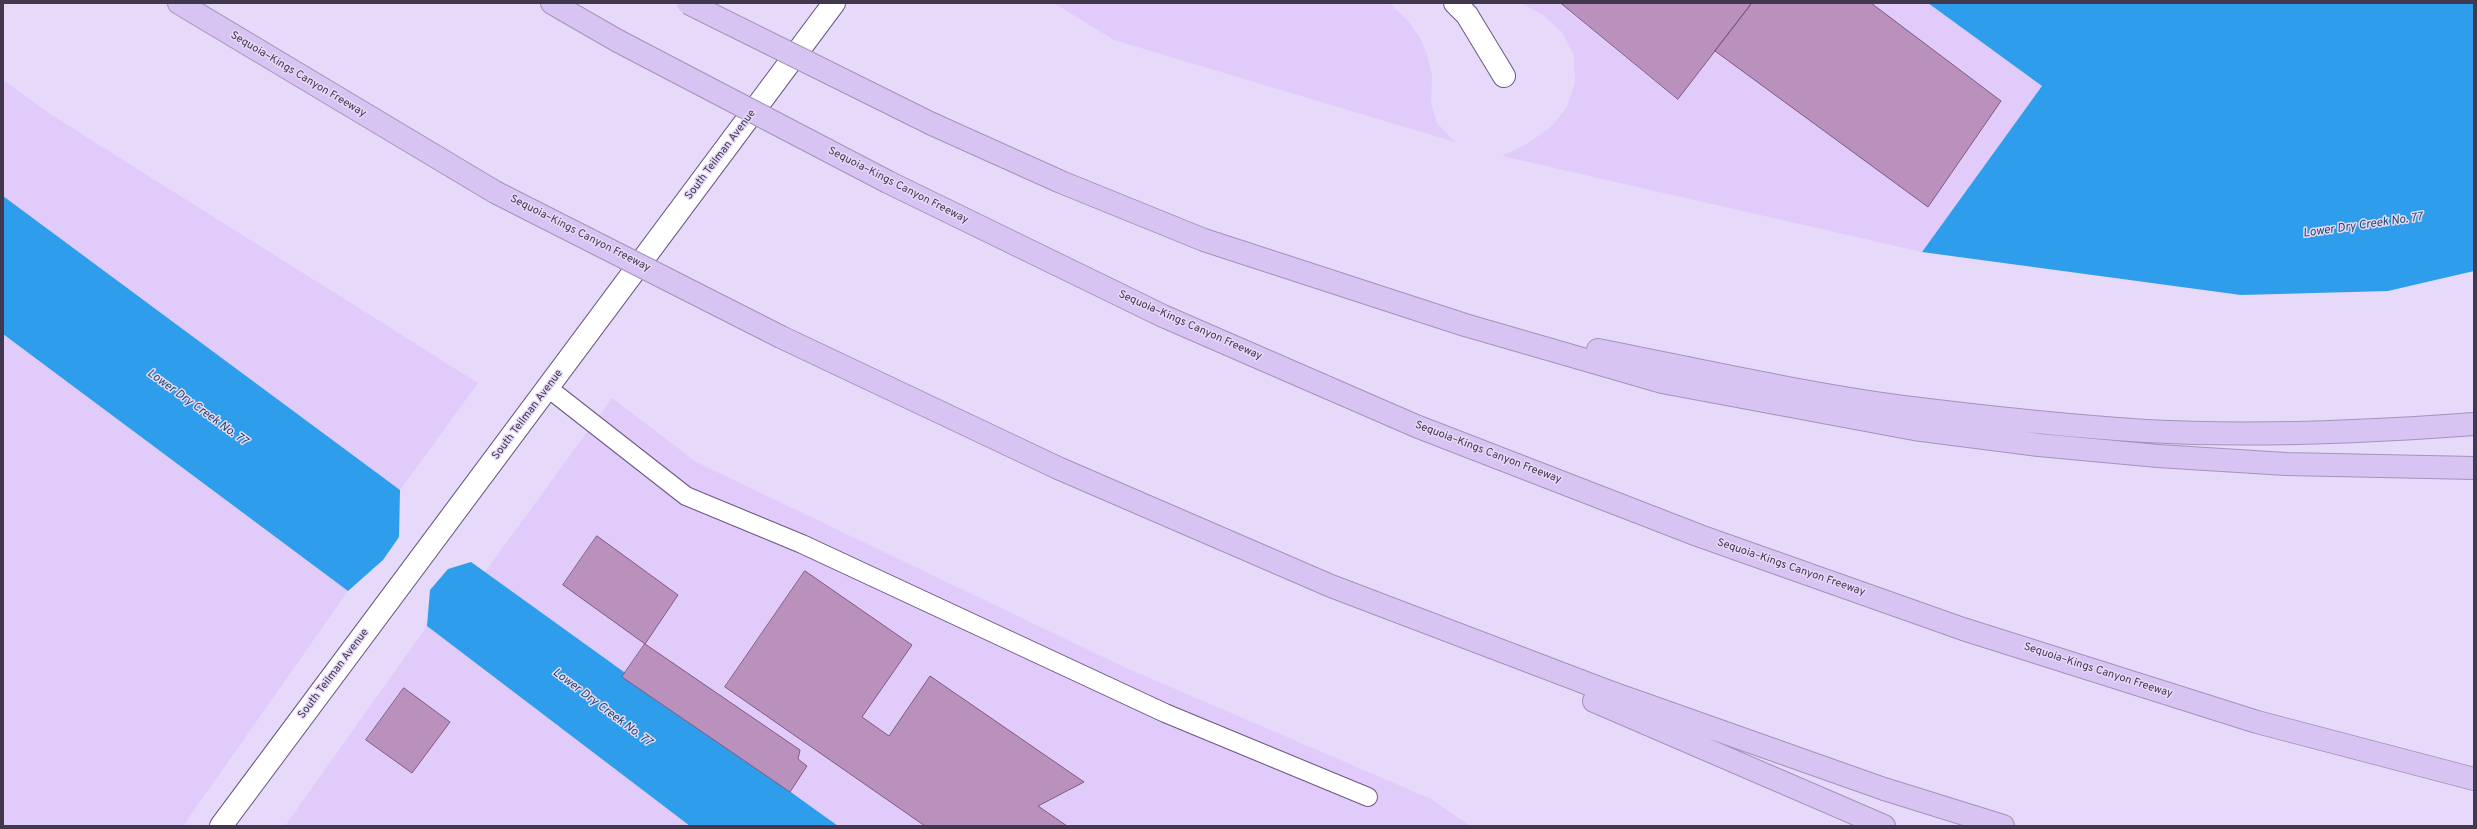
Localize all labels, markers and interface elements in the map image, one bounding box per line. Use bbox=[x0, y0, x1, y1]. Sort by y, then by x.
street label: Sequoia–Kings Canyon Freeway bbox=[228, 29, 368, 121]
street label: South Teilman Avenue bbox=[683, 107, 759, 203]
street label: Sequoia–Kings Canyon Freeway bbox=[826, 145, 970, 227]
street label: Sequoia–Kings Canyon Freeway bbox=[508, 193, 652, 275]
water label: Lower Dry Creek No. 77 bbox=[2302, 210, 2424, 242]
street label: Sequoia–Kings Canyon Freeway bbox=[1116, 288, 1264, 364]
water label: Lower Dry Creek No. 77 bbox=[144, 367, 250, 449]
street label: South Teilman Avenue bbox=[490, 367, 566, 463]
street label: Sequoia–Kings Canyon Freeway bbox=[1413, 419, 1563, 487]
street label: Sequoia–Kings Canyon Freeway bbox=[1715, 536, 1867, 600]
street label: South Teilman Avenue bbox=[296, 626, 372, 722]
street label: Sequoia–Kings Canyon Freeway bbox=[2022, 641, 2174, 701]
water label: Lower Dry Creek No. 77 bbox=[549, 666, 655, 750]

